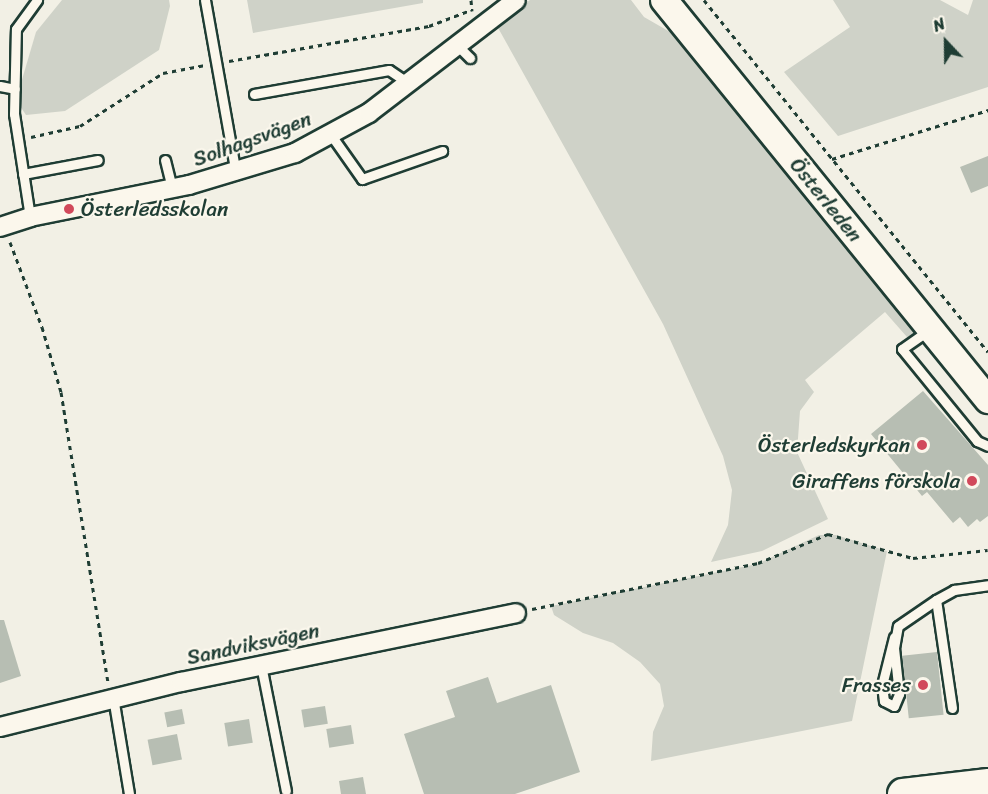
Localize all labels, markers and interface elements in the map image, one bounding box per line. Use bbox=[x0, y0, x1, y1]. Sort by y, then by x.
text: N bbox=[928, 9, 950, 40]
north arrow bbox=[916, 12, 976, 72]
street label: Solhagsvägen bbox=[189, 106, 315, 172]
street label: Österleden bbox=[784, 153, 868, 247]
place label: Österledsskolan bbox=[81, 196, 228, 222]
marker: Österledsskolan bbox=[62, 202, 76, 216]
place label: Österledskyrkan bbox=[758, 432, 910, 458]
marker: Österledskyrkan bbox=[915, 438, 929, 452]
place label: Giraffens förskola bbox=[792, 468, 960, 494]
marker: Giraffens förskola bbox=[965, 474, 979, 488]
street label: Sandviksvägen bbox=[184, 618, 322, 670]
place label: Frasses bbox=[842, 672, 911, 698]
marker: Frasses bbox=[916, 678, 930, 692]

